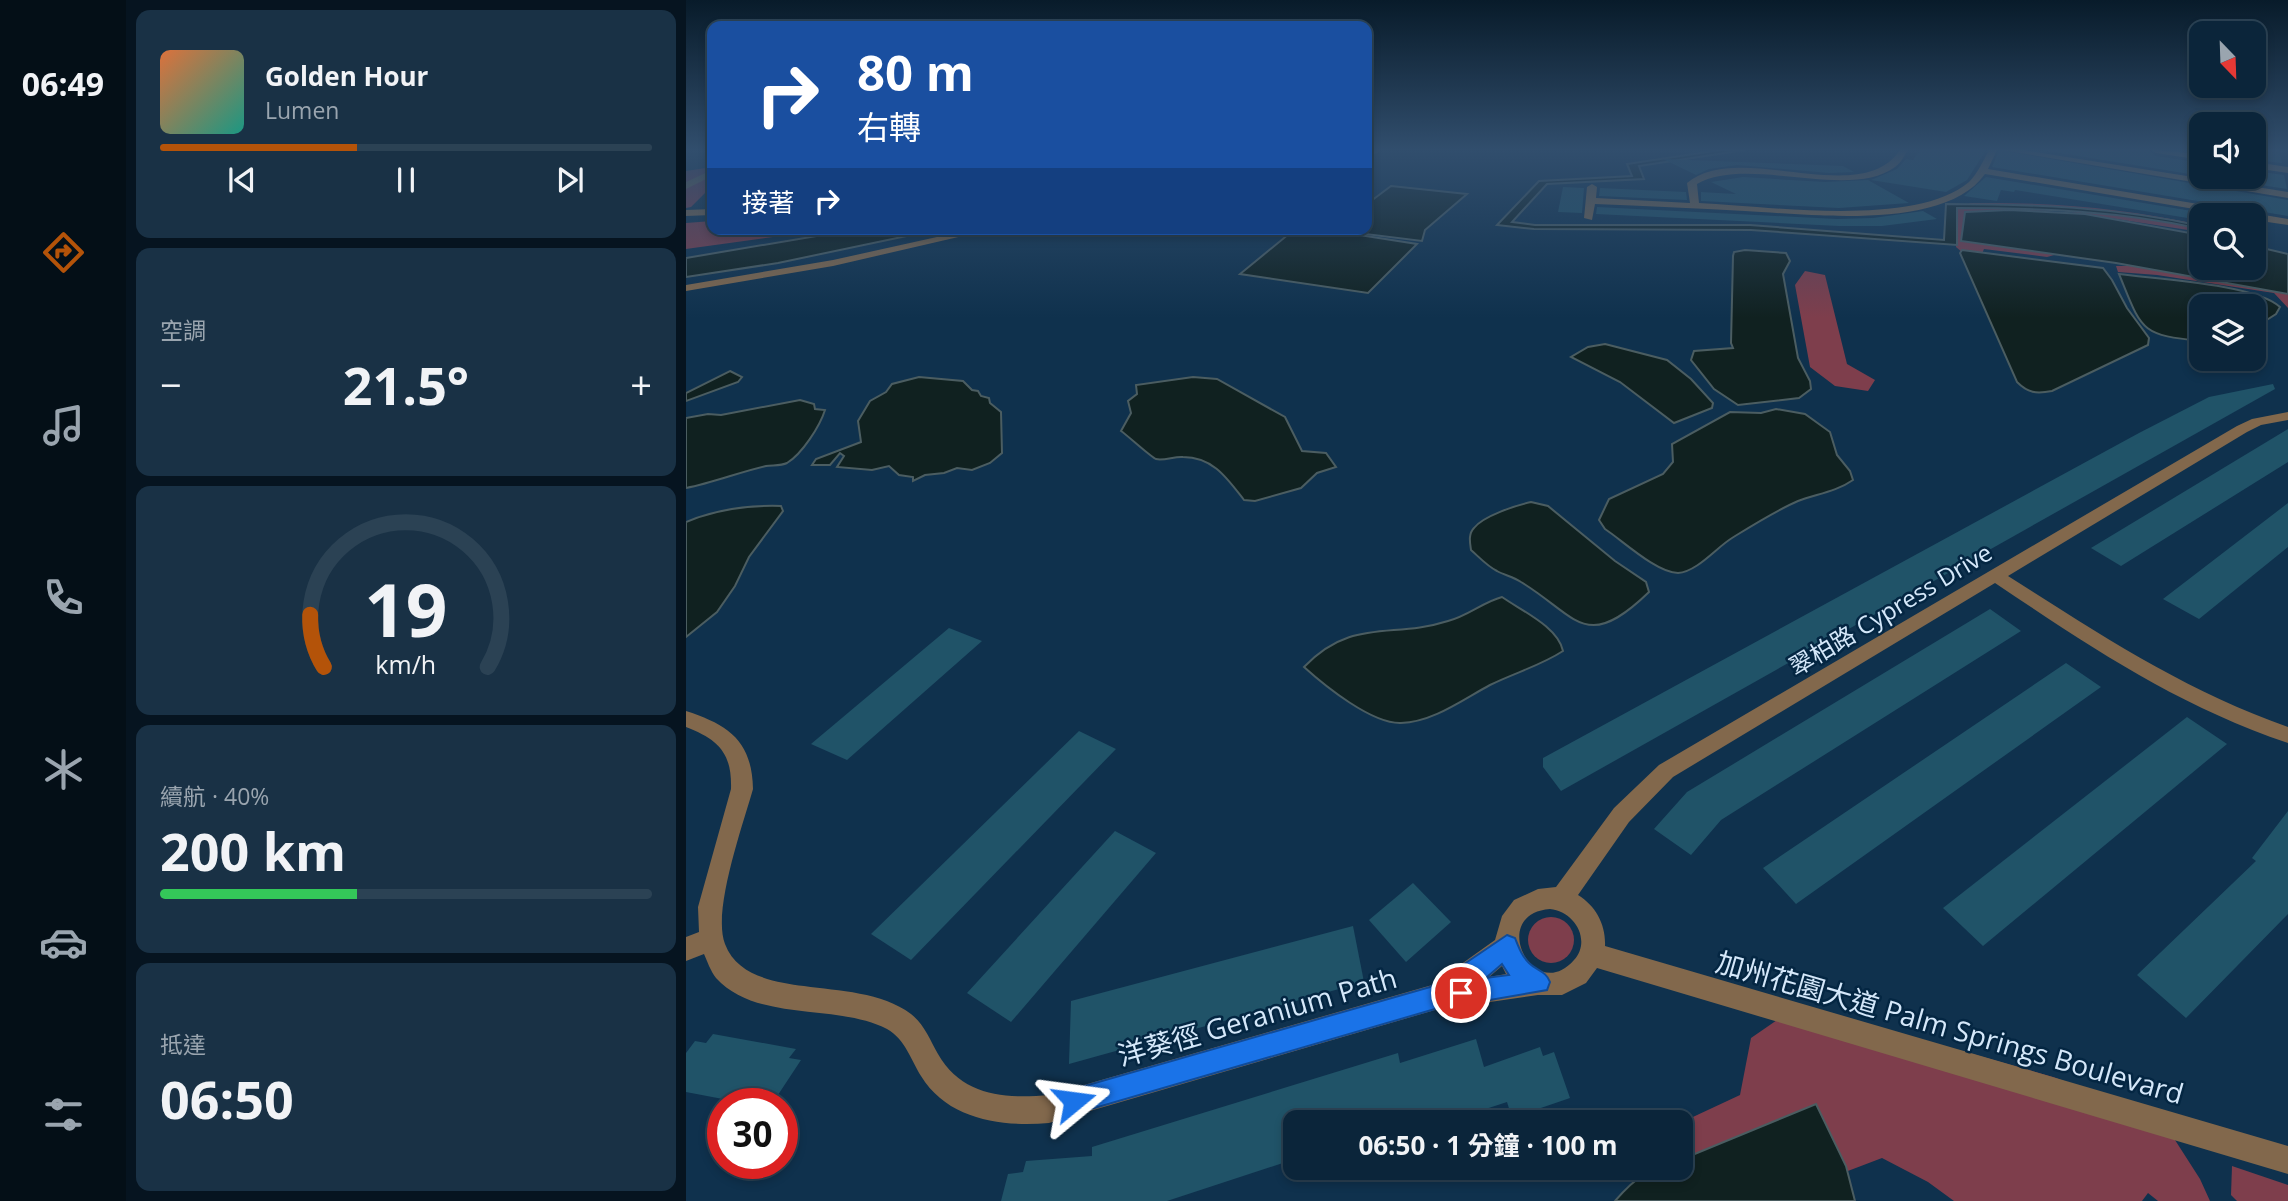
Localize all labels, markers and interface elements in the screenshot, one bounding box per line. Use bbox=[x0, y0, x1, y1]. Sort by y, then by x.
north arrow bbox=[2189, 21, 2266, 98]
map controls bbox=[2189, 21, 2266, 371]
text: 80 m bbox=[857, 39, 974, 105]
icon: right bbox=[742, 49, 833, 140]
text: Golden Hour bbox=[265, 58, 428, 94]
text: 06:49 bbox=[22, 62, 104, 105]
text: Lumen bbox=[265, 94, 339, 126]
text: 右轉 bbox=[857, 105, 921, 148]
button: sound bbox=[2189, 112, 2266, 189]
icon: previous bbox=[223, 161, 261, 199]
icon: pause bbox=[387, 161, 425, 199]
icon: next bbox=[551, 161, 589, 199]
icon: right bbox=[808, 182, 846, 220]
text: 接著 bbox=[742, 184, 794, 220]
button: search bbox=[2189, 203, 2266, 280]
icon: directions bbox=[39, 228, 88, 277]
button: layers bbox=[2189, 294, 2266, 371]
text: 空調 bbox=[160, 314, 206, 346]
text: 21.5° bbox=[343, 349, 469, 420]
text: − bbox=[160, 358, 182, 410]
text: + bbox=[630, 358, 652, 410]
icon: music bbox=[39, 401, 88, 450]
street label: 翠柏路 Cypress Drive bbox=[1782, 535, 1998, 683]
text: 19 bbox=[364, 559, 448, 658]
icon: phone bbox=[39, 573, 88, 622]
text: km/h bbox=[376, 646, 436, 680]
icon: climate bbox=[39, 745, 88, 794]
text: 續航 · 40% bbox=[160, 780, 269, 812]
text: 200 km bbox=[160, 815, 346, 886]
icon: car bbox=[39, 918, 88, 967]
street label: 加州花園大道 Palm Springs Boulevard bbox=[1712, 942, 2188, 1112]
street label: 洋葵徑 Geranium Path bbox=[1113, 958, 1401, 1074]
pin bbox=[1431, 963, 1491, 1023]
icon: arrive bbox=[1442, 974, 1480, 1012]
text: 抵達 bbox=[160, 1028, 206, 1060]
text: 06:50 bbox=[160, 1063, 294, 1134]
position arrow bbox=[1037, 1064, 1111, 1138]
speed limit sign: 30 bbox=[707, 1088, 798, 1179]
icon: filters bbox=[39, 1090, 88, 1139]
text: 06:50 · 1 分鐘 · 100 m bbox=[1358, 1127, 1618, 1163]

